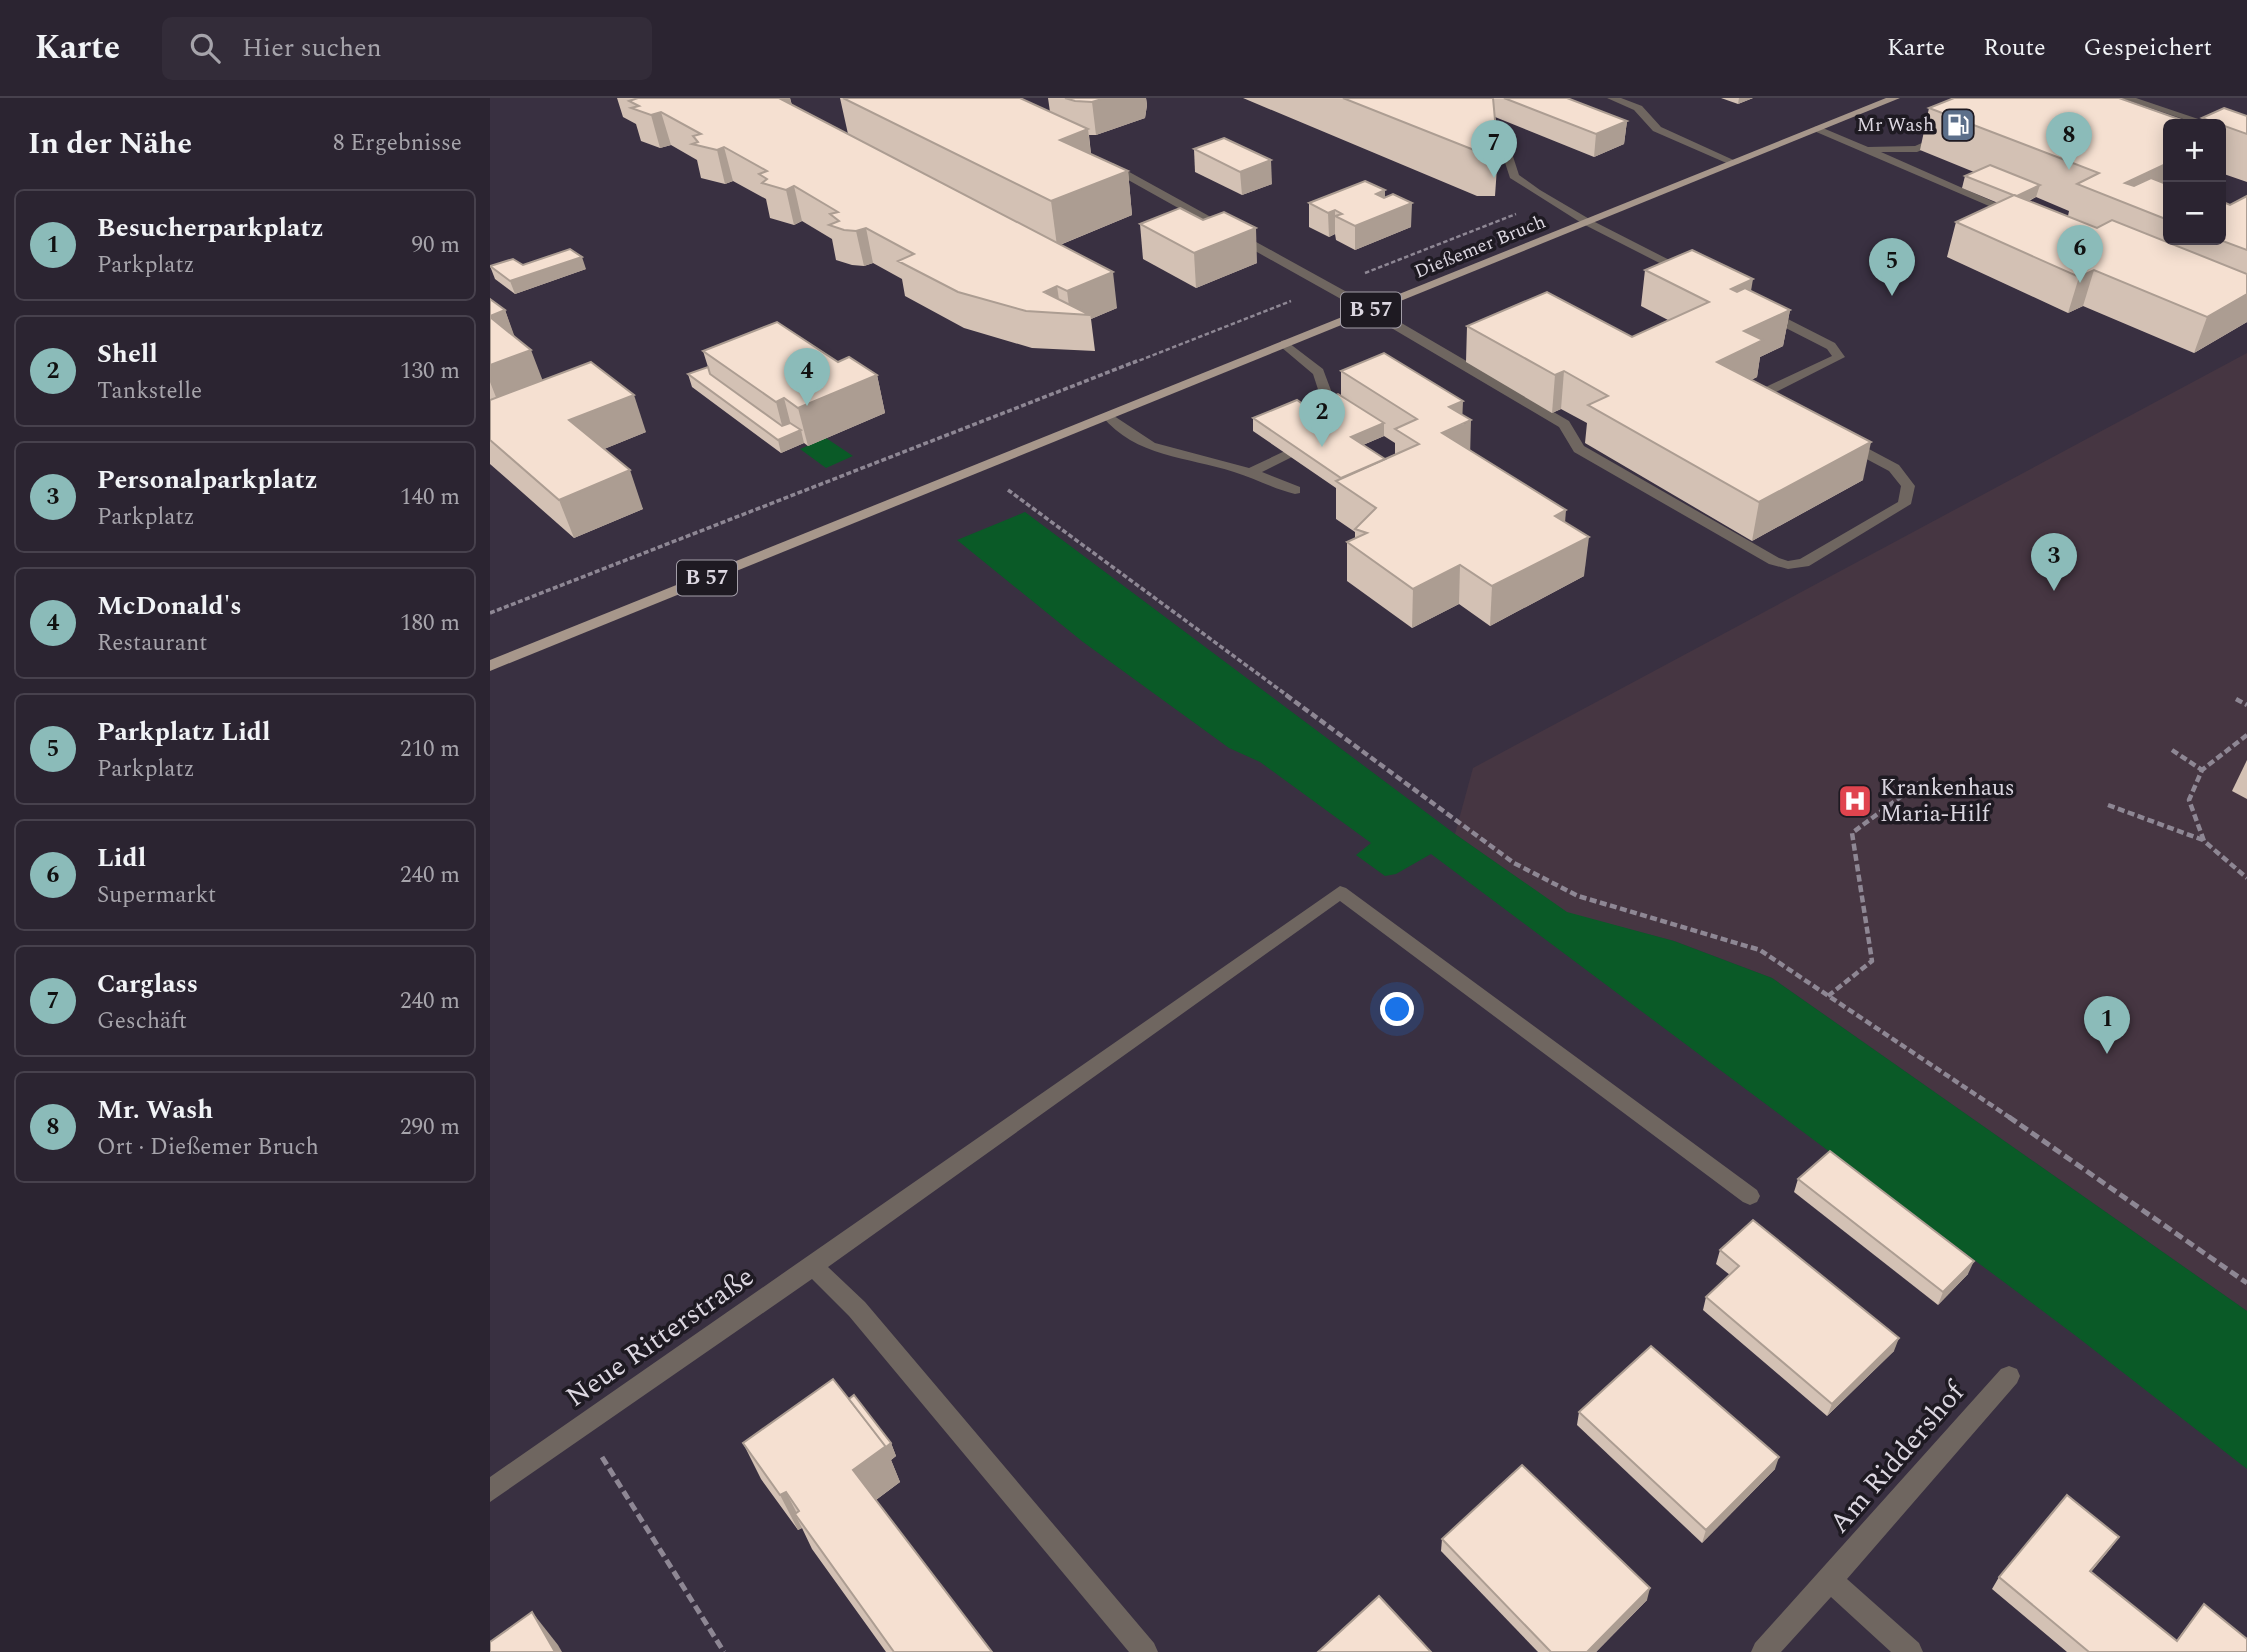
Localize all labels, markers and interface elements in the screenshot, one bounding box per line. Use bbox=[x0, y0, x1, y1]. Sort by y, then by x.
search box bbox=[162, 17, 652, 80]
text: Karte bbox=[35, 23, 120, 73]
text: Hier suchen bbox=[242, 28, 382, 68]
icon: search bbox=[186, 29, 224, 67]
text: Karte bbox=[1887, 30, 1945, 66]
text: Route bbox=[1983, 30, 2046, 66]
text: Gespeichert bbox=[2084, 30, 2212, 66]
fuel station icon: Mr Wash bbox=[1939, 106, 1977, 144]
place label: Mr Wash bbox=[1857, 111, 1934, 140]
pin: 8 bbox=[2046, 112, 2092, 170]
map controls bbox=[2163, 119, 2226, 245]
button: + bbox=[2163, 119, 2226, 182]
pin: 7 bbox=[1471, 120, 1517, 178]
text: In der Nähe bbox=[28, 121, 192, 167]
text: 8 Ergebnisse bbox=[333, 126, 462, 161]
button: − bbox=[2163, 182, 2226, 245]
street label: Dießemer Bruch bbox=[1410, 207, 1550, 287]
text: Besucherparkplatz bbox=[97, 208, 324, 248]
pin: 6 bbox=[2057, 225, 2103, 283]
text: 1 bbox=[47, 228, 59, 263]
text: 90 m bbox=[411, 228, 460, 263]
pin: 5 bbox=[1869, 238, 1915, 296]
text: Parkplatz bbox=[97, 248, 195, 283]
road number: B 57 bbox=[1341, 292, 1401, 328]
text: Shell bbox=[97, 334, 158, 374]
pin: 4 bbox=[784, 348, 830, 406]
text: 2 bbox=[47, 354, 59, 389]
text: 130 m bbox=[400, 354, 460, 389]
text: Tankstelle bbox=[97, 374, 202, 409]
pin: 2 bbox=[1299, 389, 1345, 447]
text: Personalparkplatz bbox=[97, 460, 318, 500]
text: 3 bbox=[47, 480, 59, 515]
text: 140 m bbox=[400, 480, 460, 515]
text: Parkplatz bbox=[97, 500, 195, 535]
pin: 3 bbox=[2031, 533, 2077, 591]
road number: B 57 bbox=[677, 560, 737, 596]
text: McDonald's bbox=[97, 586, 242, 626]
text: 4 bbox=[47, 606, 59, 641]
text: 180 m bbox=[400, 606, 460, 641]
text: Restaurant bbox=[97, 626, 207, 661]
text: Parkplatz Lidl bbox=[97, 712, 270, 752]
text: 5 bbox=[47, 732, 59, 767]
text: 210 m bbox=[400, 732, 460, 767]
text: Parkplatz bbox=[97, 752, 195, 787]
place label: Krankenhaus Maria-Hilf bbox=[1880, 771, 2015, 832]
hospital icon: Krankenhaus Maria-Hilf bbox=[1836, 782, 1874, 820]
text: Lidl bbox=[97, 838, 146, 878]
text: 6 bbox=[47, 858, 59, 893]
text: 240 m bbox=[400, 858, 460, 893]
text: Supermarkt bbox=[97, 878, 216, 913]
text: Carglass bbox=[97, 964, 198, 1004]
text: 7 bbox=[47, 984, 59, 1019]
text: 240 m bbox=[400, 984, 460, 1019]
your location bbox=[1380, 992, 1414, 1026]
pin: 1 bbox=[2084, 996, 2130, 1054]
text: Geschäft bbox=[97, 1004, 187, 1039]
text: Mr. Wash bbox=[97, 1090, 213, 1130]
text: 8 bbox=[47, 1110, 59, 1145]
text: 290 m bbox=[400, 1110, 460, 1145]
text: Ort · Dießemer Bruch bbox=[97, 1130, 319, 1165]
street label: Neue Ritterstraße bbox=[557, 1256, 763, 1418]
street label: Am Riddershof bbox=[1819, 1371, 1977, 1543]

